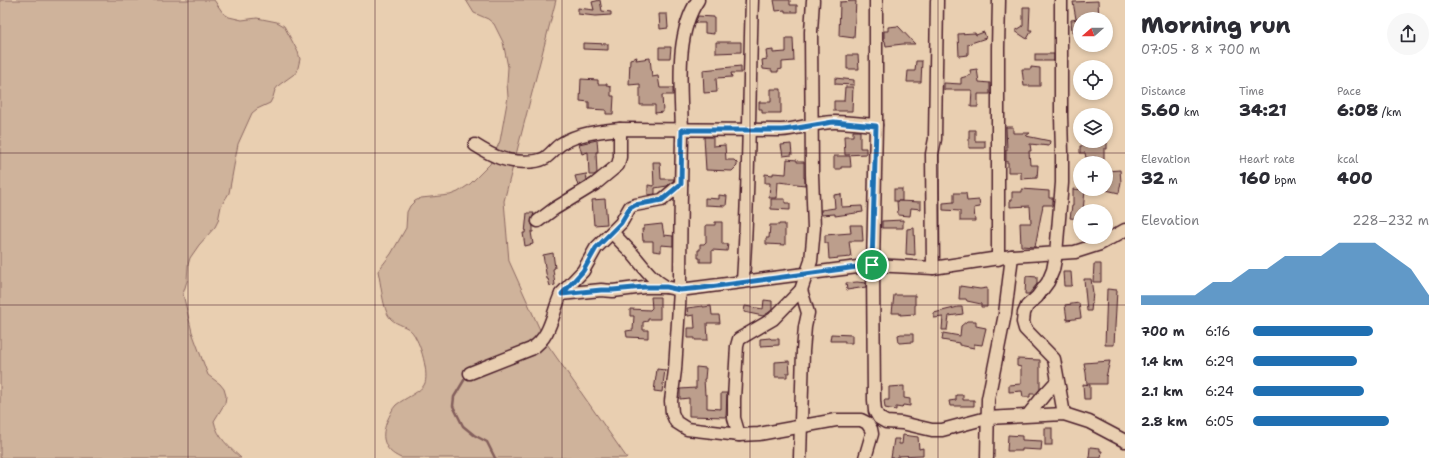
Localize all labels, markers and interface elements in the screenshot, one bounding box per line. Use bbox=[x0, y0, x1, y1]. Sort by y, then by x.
text: Morning run bbox=[1141, 11, 1291, 40]
north arrow bbox=[1073, 12, 1113, 52]
map controls bbox=[1073, 12, 1113, 244]
button: share bbox=[1387, 13, 1429, 55]
text: 07:05 · 8 × 700 m bbox=[1141, 41, 1260, 58]
button: locate bbox=[1073, 60, 1113, 100]
text: Distance bbox=[1141, 84, 1186, 99]
text: Time bbox=[1239, 84, 1264, 99]
text: Pace bbox=[1337, 84, 1361, 99]
text: 5.60 bbox=[1141, 99, 1180, 121]
text: 34:21 bbox=[1239, 99, 1287, 121]
text: 6:08 bbox=[1337, 99, 1378, 121]
text: km bbox=[1180, 105, 1199, 120]
text: /km bbox=[1378, 105, 1401, 120]
button: layers bbox=[1073, 108, 1113, 148]
text: Elevation bbox=[1141, 152, 1190, 167]
text: Heart rate bbox=[1239, 152, 1295, 167]
text: kcal bbox=[1337, 152, 1358, 167]
button: + bbox=[1073, 156, 1113, 196]
text: 32 bbox=[1141, 167, 1164, 189]
text: 160 bbox=[1239, 167, 1270, 189]
text: 400 bbox=[1337, 167, 1373, 189]
text: m bbox=[1164, 173, 1178, 188]
text: bpm bbox=[1270, 173, 1296, 188]
button: − bbox=[1073, 204, 1113, 244]
text: Elevation bbox=[1141, 212, 1199, 229]
text: 228–232 m bbox=[1352, 212, 1429, 229]
pin bbox=[855, 248, 889, 282]
icon: arrive bbox=[861, 254, 883, 276]
text: 700 m bbox=[1141, 323, 1185, 340]
text: 6:16 bbox=[1205, 323, 1230, 340]
text: 1.4 km bbox=[1141, 353, 1183, 370]
text: 6:29 bbox=[1205, 353, 1234, 370]
text: 2.1 km bbox=[1141, 383, 1183, 400]
text: 6:24 bbox=[1205, 383, 1234, 400]
text: 2.8 km bbox=[1141, 413, 1187, 430]
text: 6:05 bbox=[1205, 413, 1234, 430]

